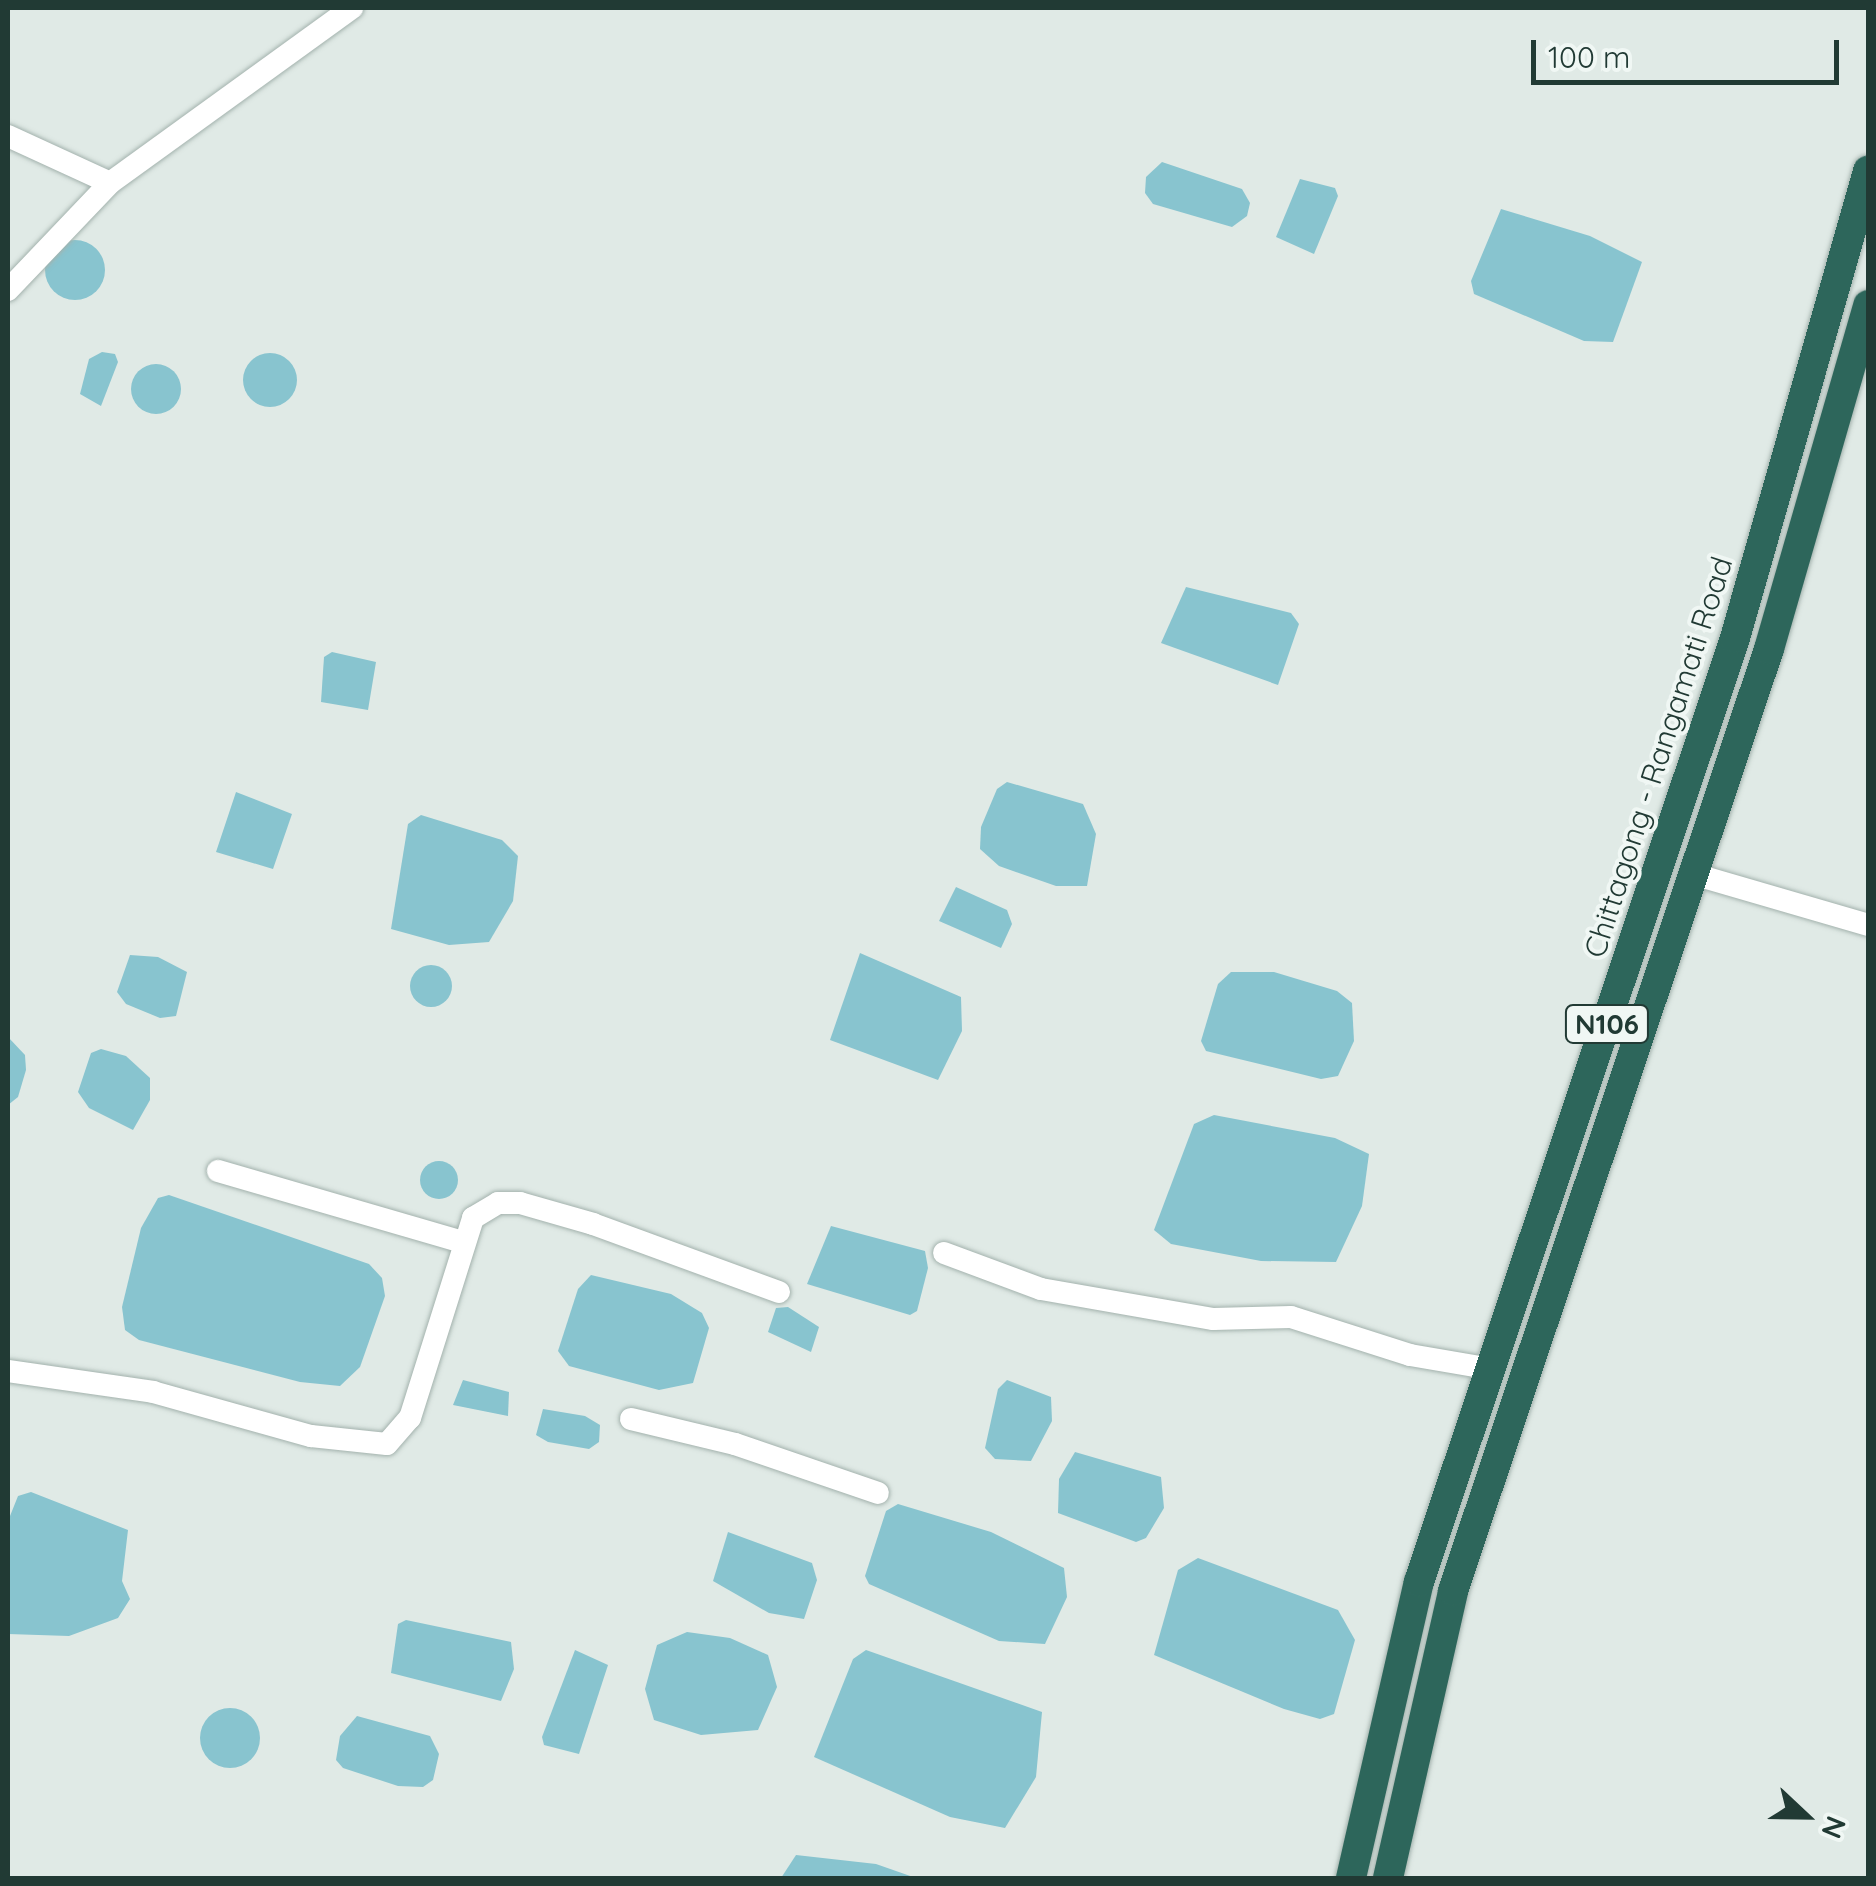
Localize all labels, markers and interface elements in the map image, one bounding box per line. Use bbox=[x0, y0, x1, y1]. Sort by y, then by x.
scale bar bbox=[1536, 20, 1844, 82]
text: 100 m bbox=[1548, 38, 1630, 76]
street label: Chittagong - Rangamati Road bbox=[1576, 552, 1740, 962]
road number: N106 bbox=[1564, 1001, 1650, 1047]
north arrow bbox=[1756, 1766, 1856, 1866]
text: N bbox=[1814, 1811, 1854, 1844]

